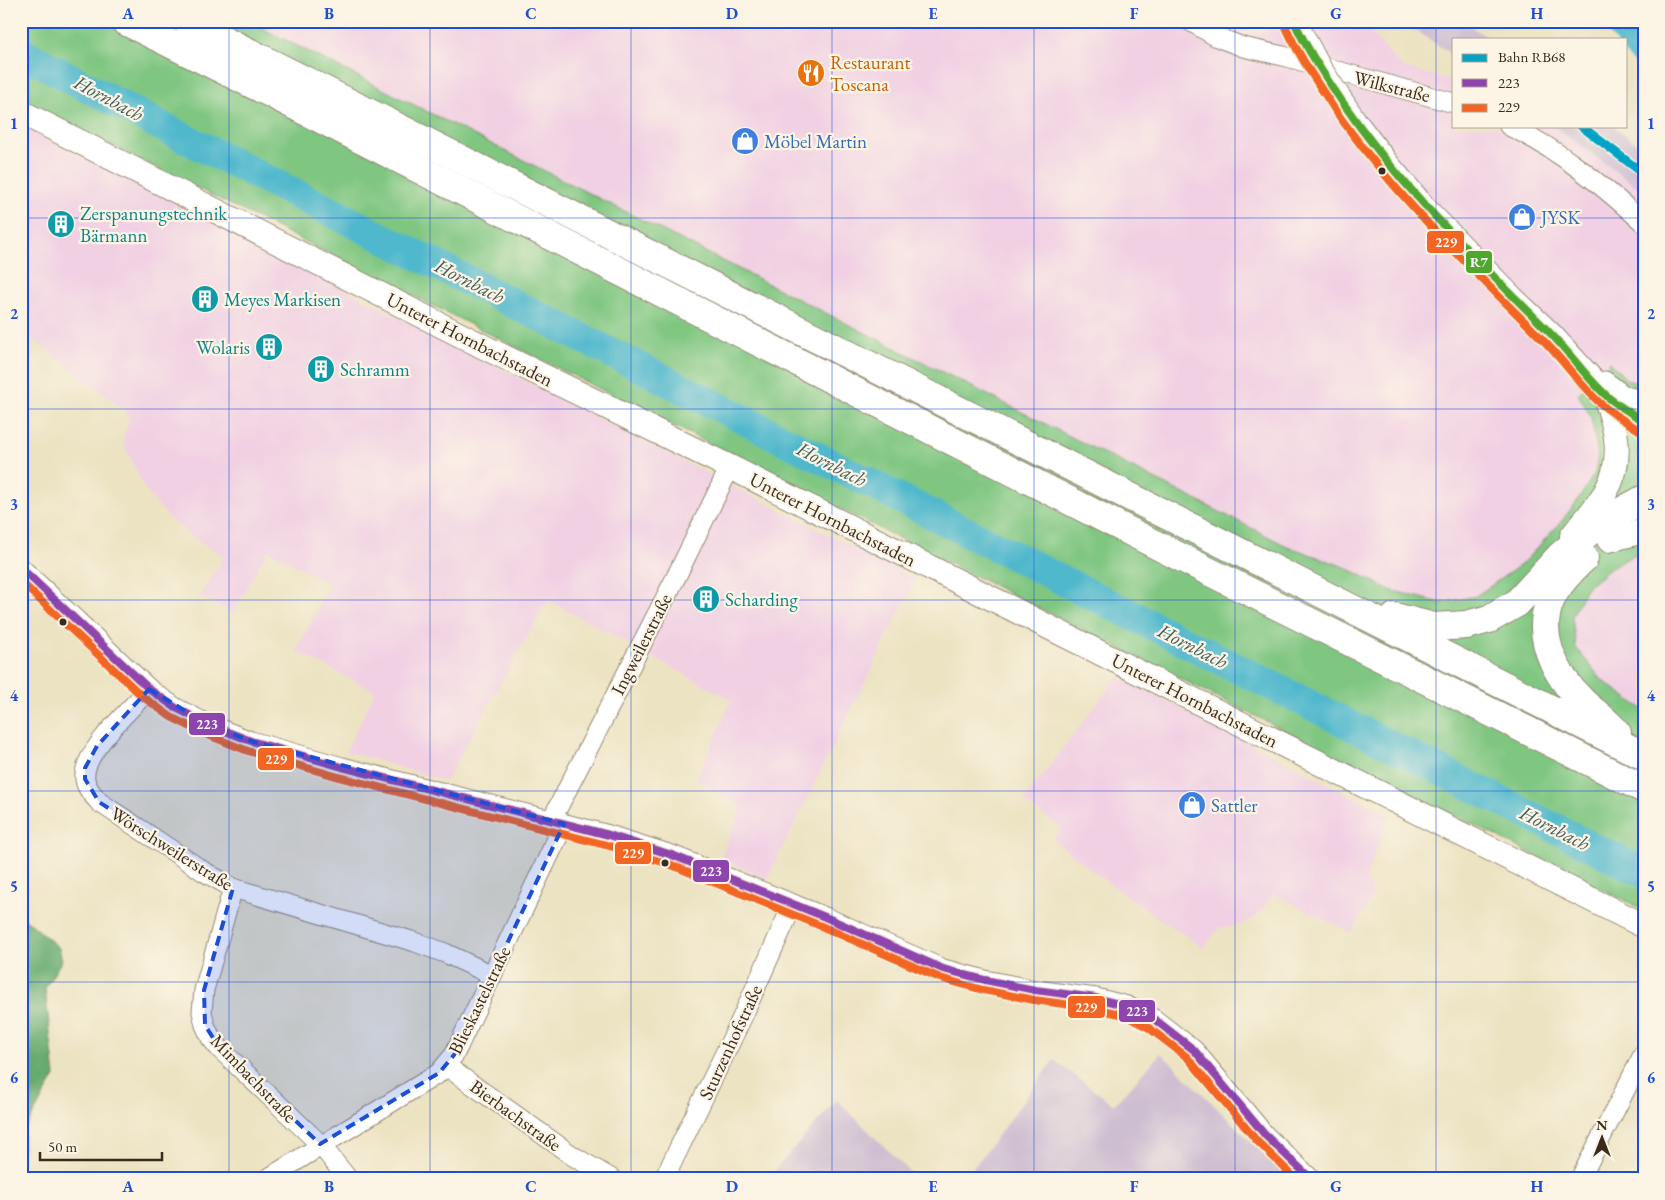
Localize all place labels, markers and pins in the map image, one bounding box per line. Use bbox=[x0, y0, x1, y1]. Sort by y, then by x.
place label: Restaurant Toscana bbox=[830, 50, 911, 97]
restaurant icon: Restaurant Toscana bbox=[796, 58, 826, 88]
shop icon: Möbel Martin bbox=[730, 126, 760, 156]
place label: Möbel Martin bbox=[764, 129, 867, 154]
unlabelled marker bbox=[1377, 166, 1387, 176]
place label: Zerspanungstechnik Bärmann bbox=[80, 201, 228, 248]
shop icon: JYSK bbox=[1507, 202, 1537, 232]
place label: JYSK bbox=[1539, 205, 1581, 230]
building icon: Zerspanungstechnik Bärmann bbox=[46, 209, 76, 239]
building icon: Meyes Markisen bbox=[190, 284, 220, 314]
place label: Meyes Markisen bbox=[224, 287, 341, 312]
building icon: Wolaris bbox=[254, 332, 284, 362]
place label: Wolaris bbox=[196, 335, 250, 360]
building icon: Schramm bbox=[306, 354, 336, 384]
place label: Schramm bbox=[340, 357, 410, 382]
building icon: Scharding bbox=[691, 584, 721, 614]
place label: Scharding bbox=[725, 587, 799, 612]
unlabelled marker bbox=[58, 617, 68, 627]
shop icon: Sattler bbox=[1177, 790, 1207, 820]
place label: Sattler bbox=[1211, 793, 1258, 818]
unlabelled marker bbox=[660, 858, 670, 868]

